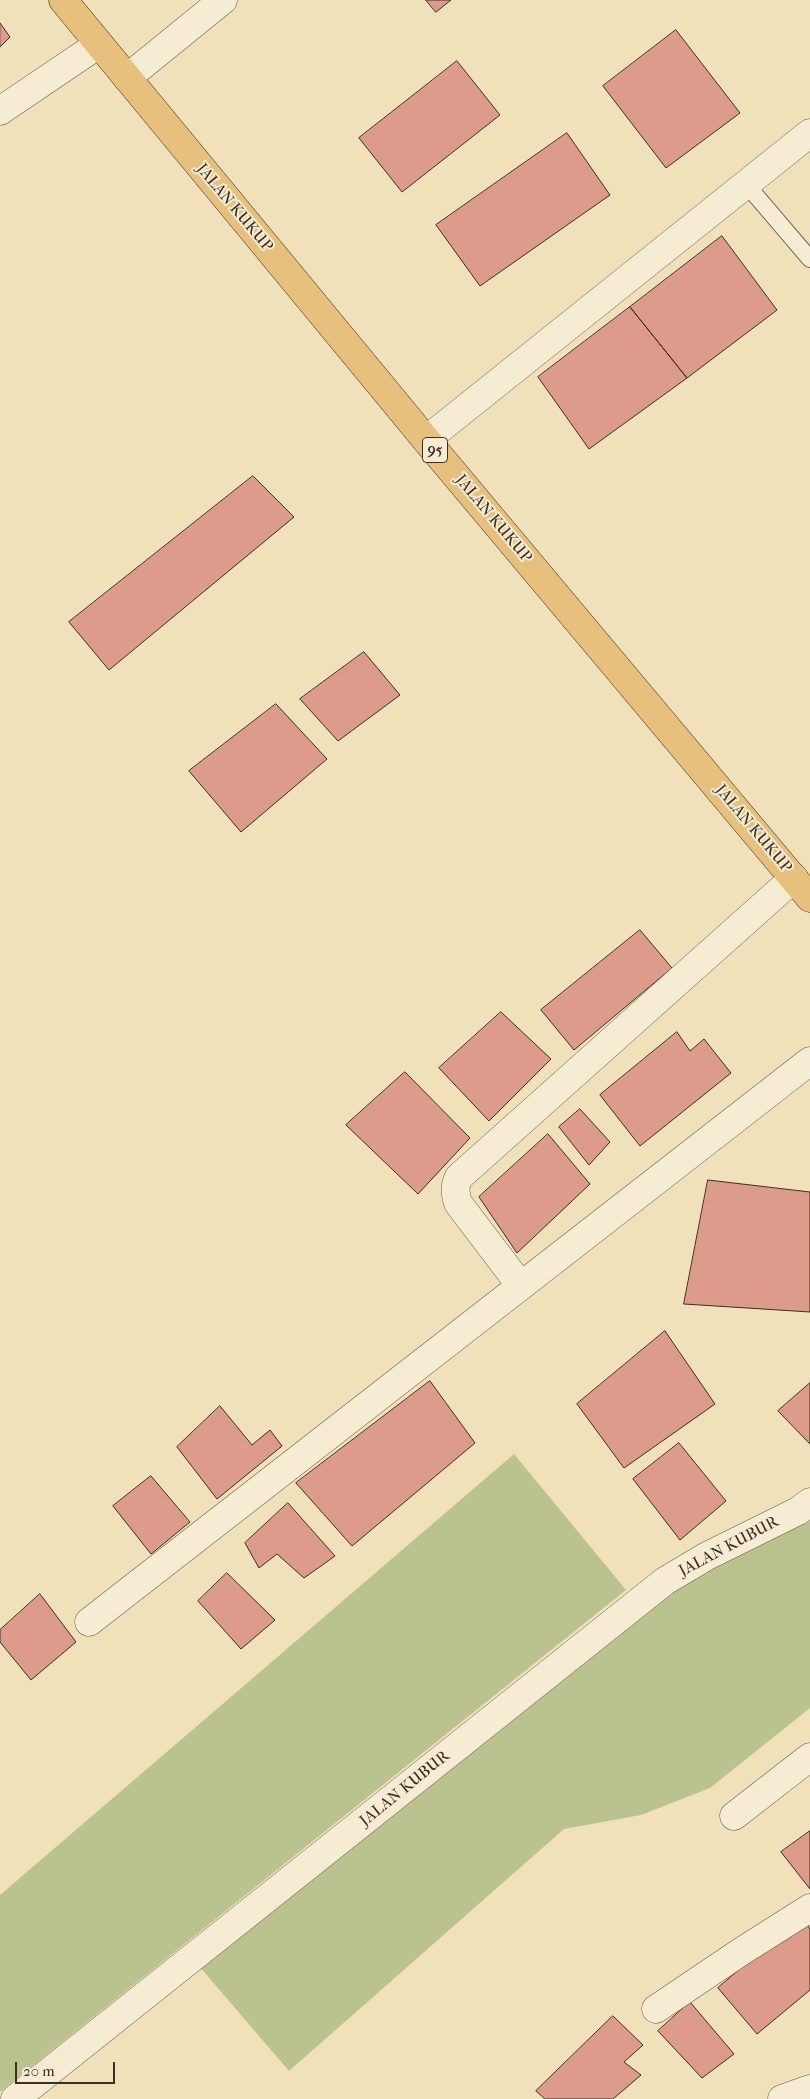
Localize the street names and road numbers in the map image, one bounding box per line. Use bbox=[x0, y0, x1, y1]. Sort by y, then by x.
street label: JALAN KUKUP bbox=[192, 160, 276, 256]
road number: 95 bbox=[422, 438, 448, 462]
street label: JALAN KUKUP bbox=[451, 471, 535, 567]
street label: JALAN KUKUP bbox=[711, 781, 795, 877]
street label: JALAN KUBUR bbox=[676, 1513, 782, 1581]
street label: JALAN KUBUR bbox=[356, 1747, 454, 1831]

